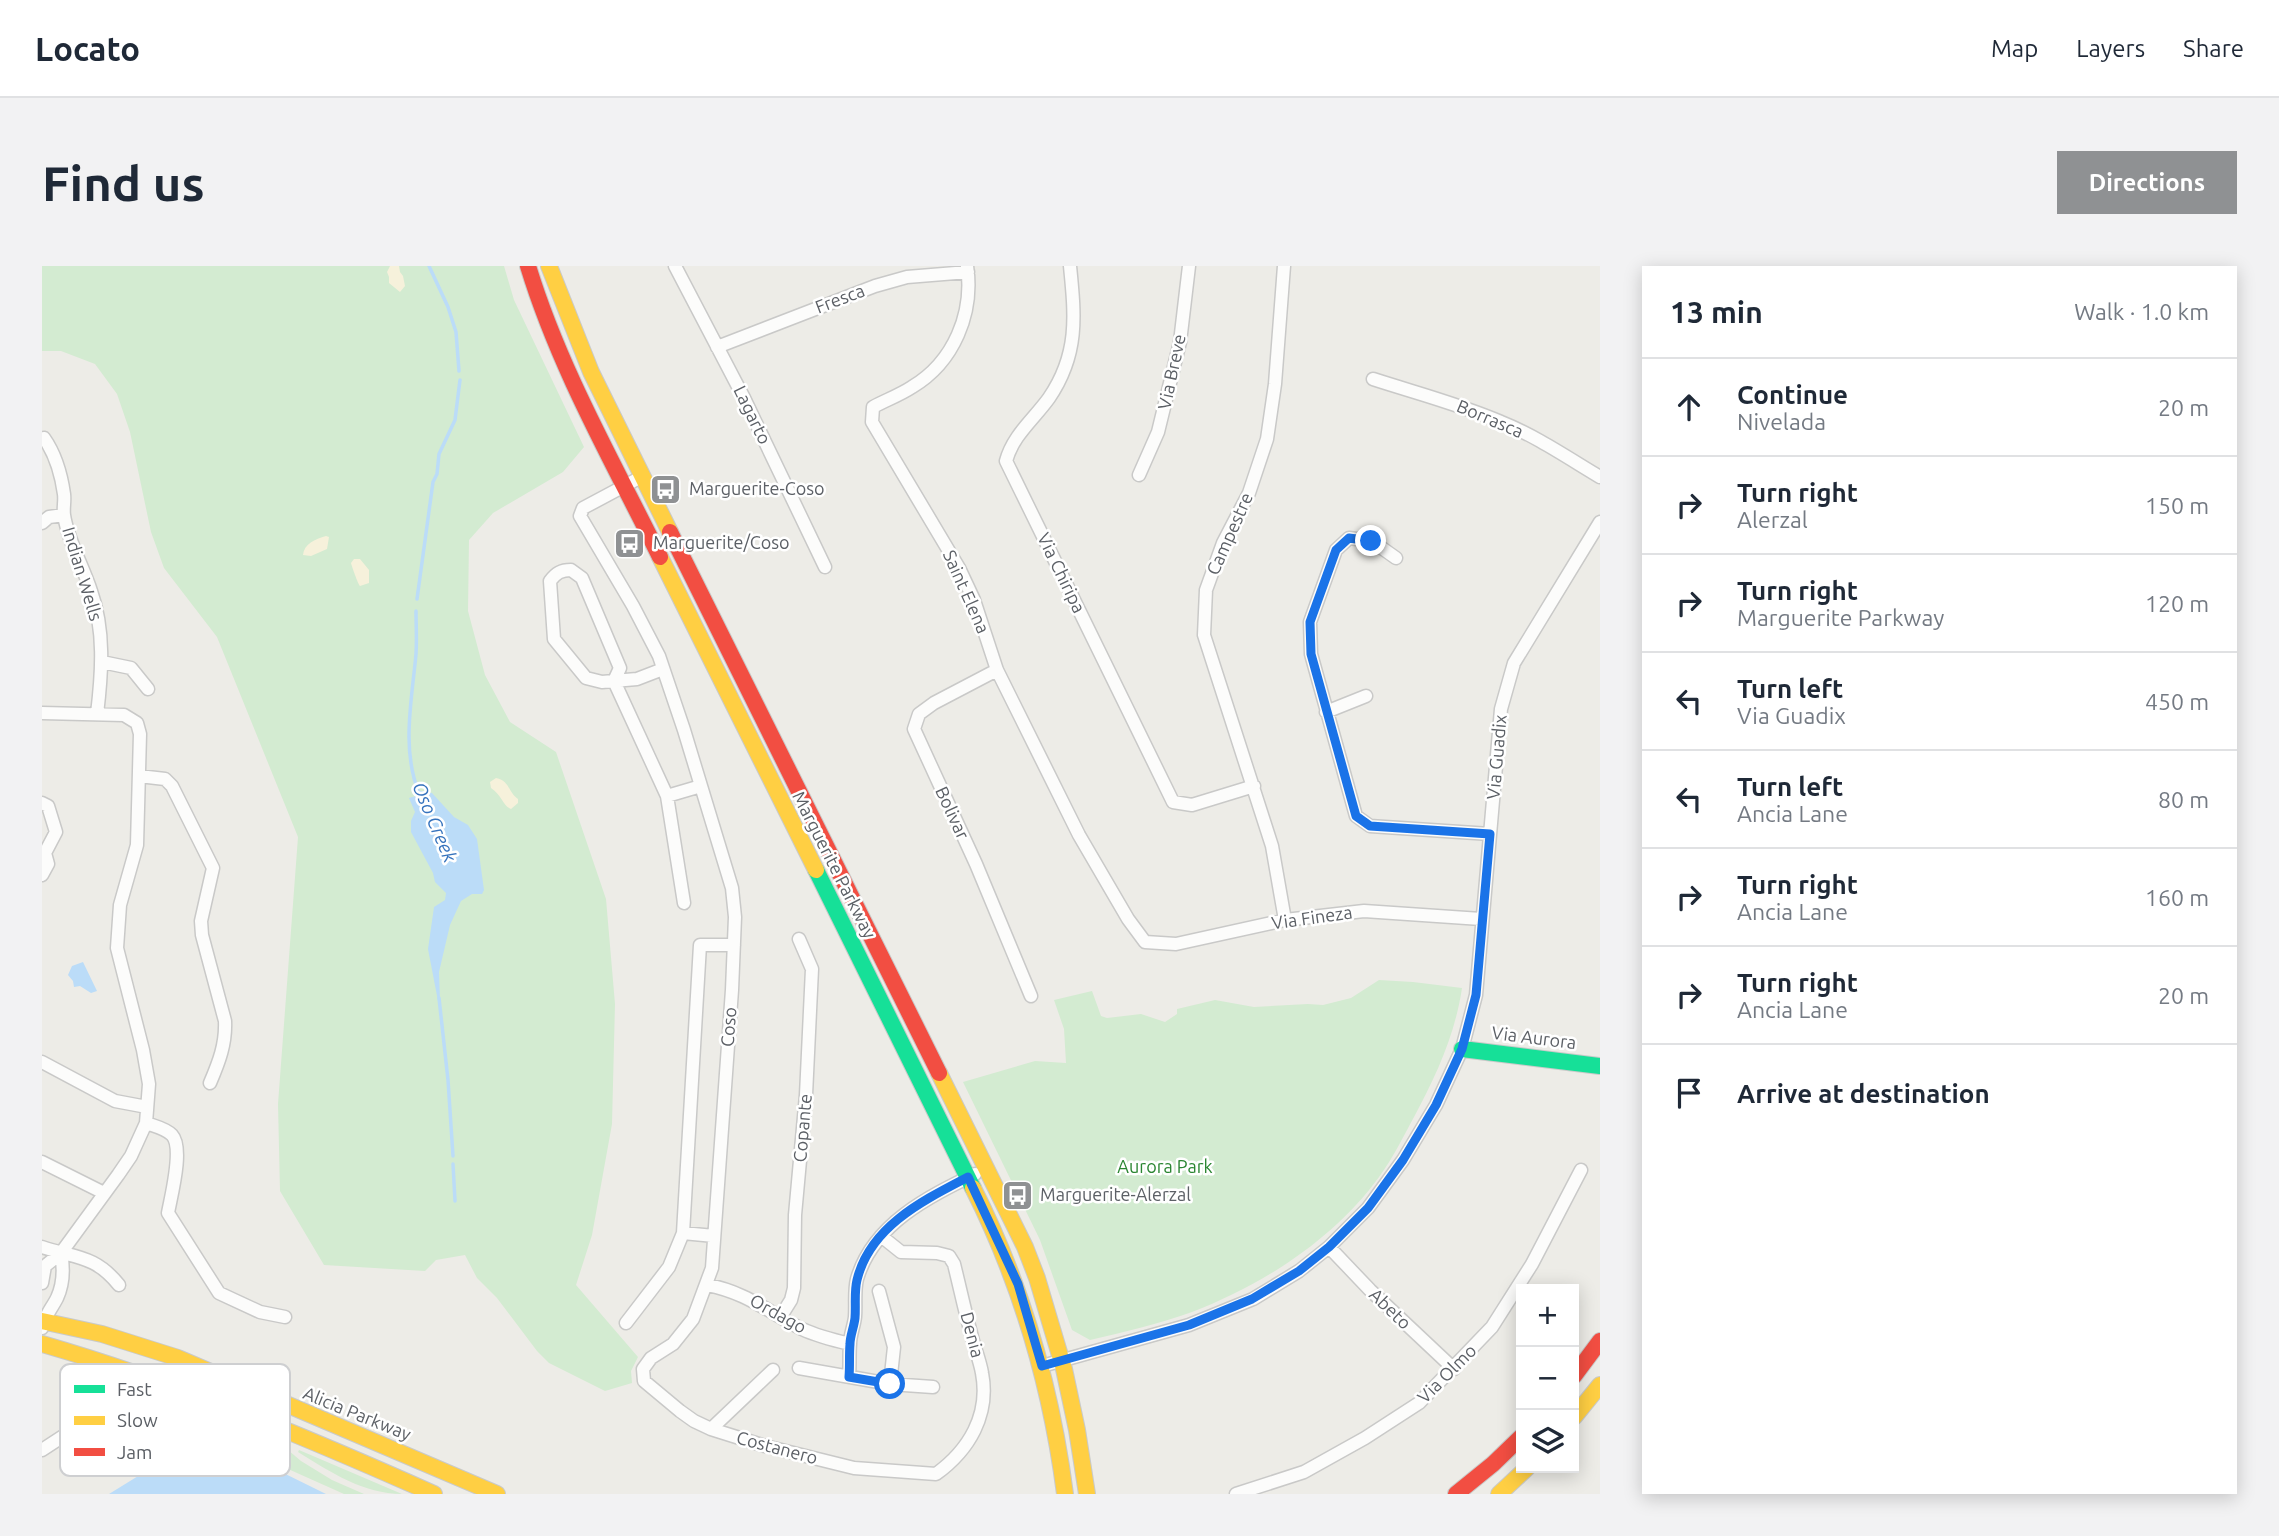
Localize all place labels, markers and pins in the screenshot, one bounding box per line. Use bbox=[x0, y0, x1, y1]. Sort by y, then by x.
bus stop icon: Marguerite-Coso bbox=[649, 472, 683, 506]
place label: Marguerite-Coso bbox=[689, 478, 825, 498]
bus stop icon: Marguerite/Coso bbox=[613, 526, 647, 560]
place label: Marguerite/Coso bbox=[653, 532, 790, 552]
bus stop icon: Marguerite-Alerzal bbox=[1000, 1178, 1034, 1212]
place label: Marguerite-Alerzal bbox=[1040, 1184, 1191, 1204]

